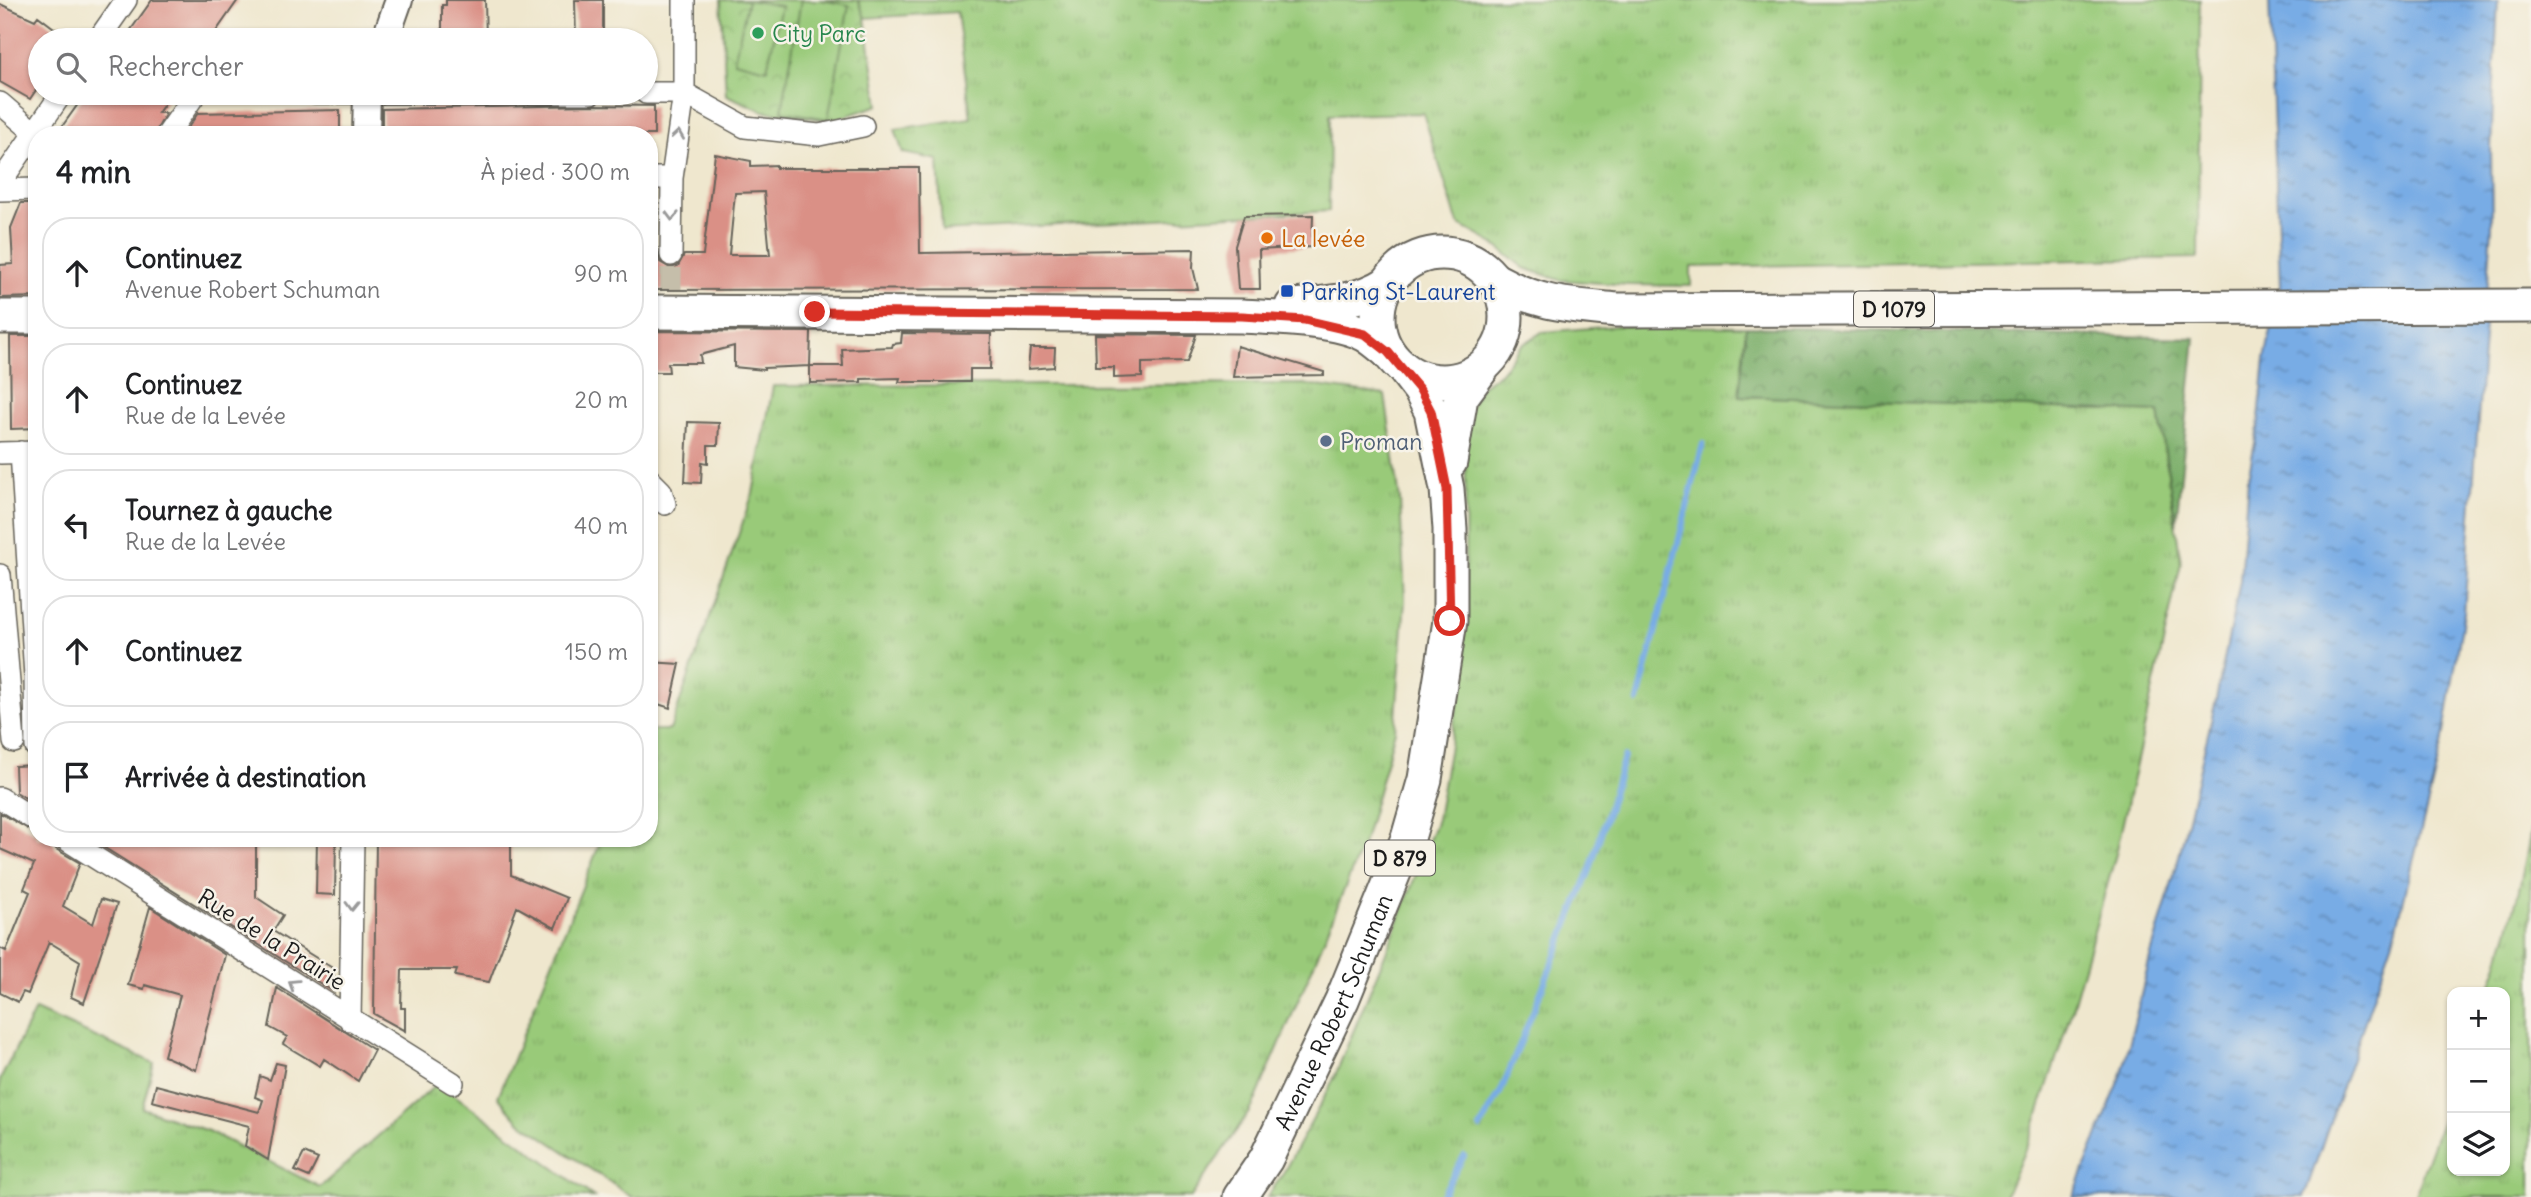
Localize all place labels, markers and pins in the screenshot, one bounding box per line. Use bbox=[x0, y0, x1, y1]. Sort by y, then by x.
place label: City Parc bbox=[772, 19, 866, 48]
marker: City Parc bbox=[750, 25, 766, 41]
place label: La levée bbox=[1281, 224, 1365, 253]
marker: La levée bbox=[1259, 230, 1275, 246]
place label: Parking St-Laurent bbox=[1301, 277, 1496, 306]
marker: Parking St-Laurent bbox=[1279, 283, 1295, 299]
place label: Proman bbox=[1340, 427, 1423, 456]
marker: Proman bbox=[1318, 433, 1334, 449]

